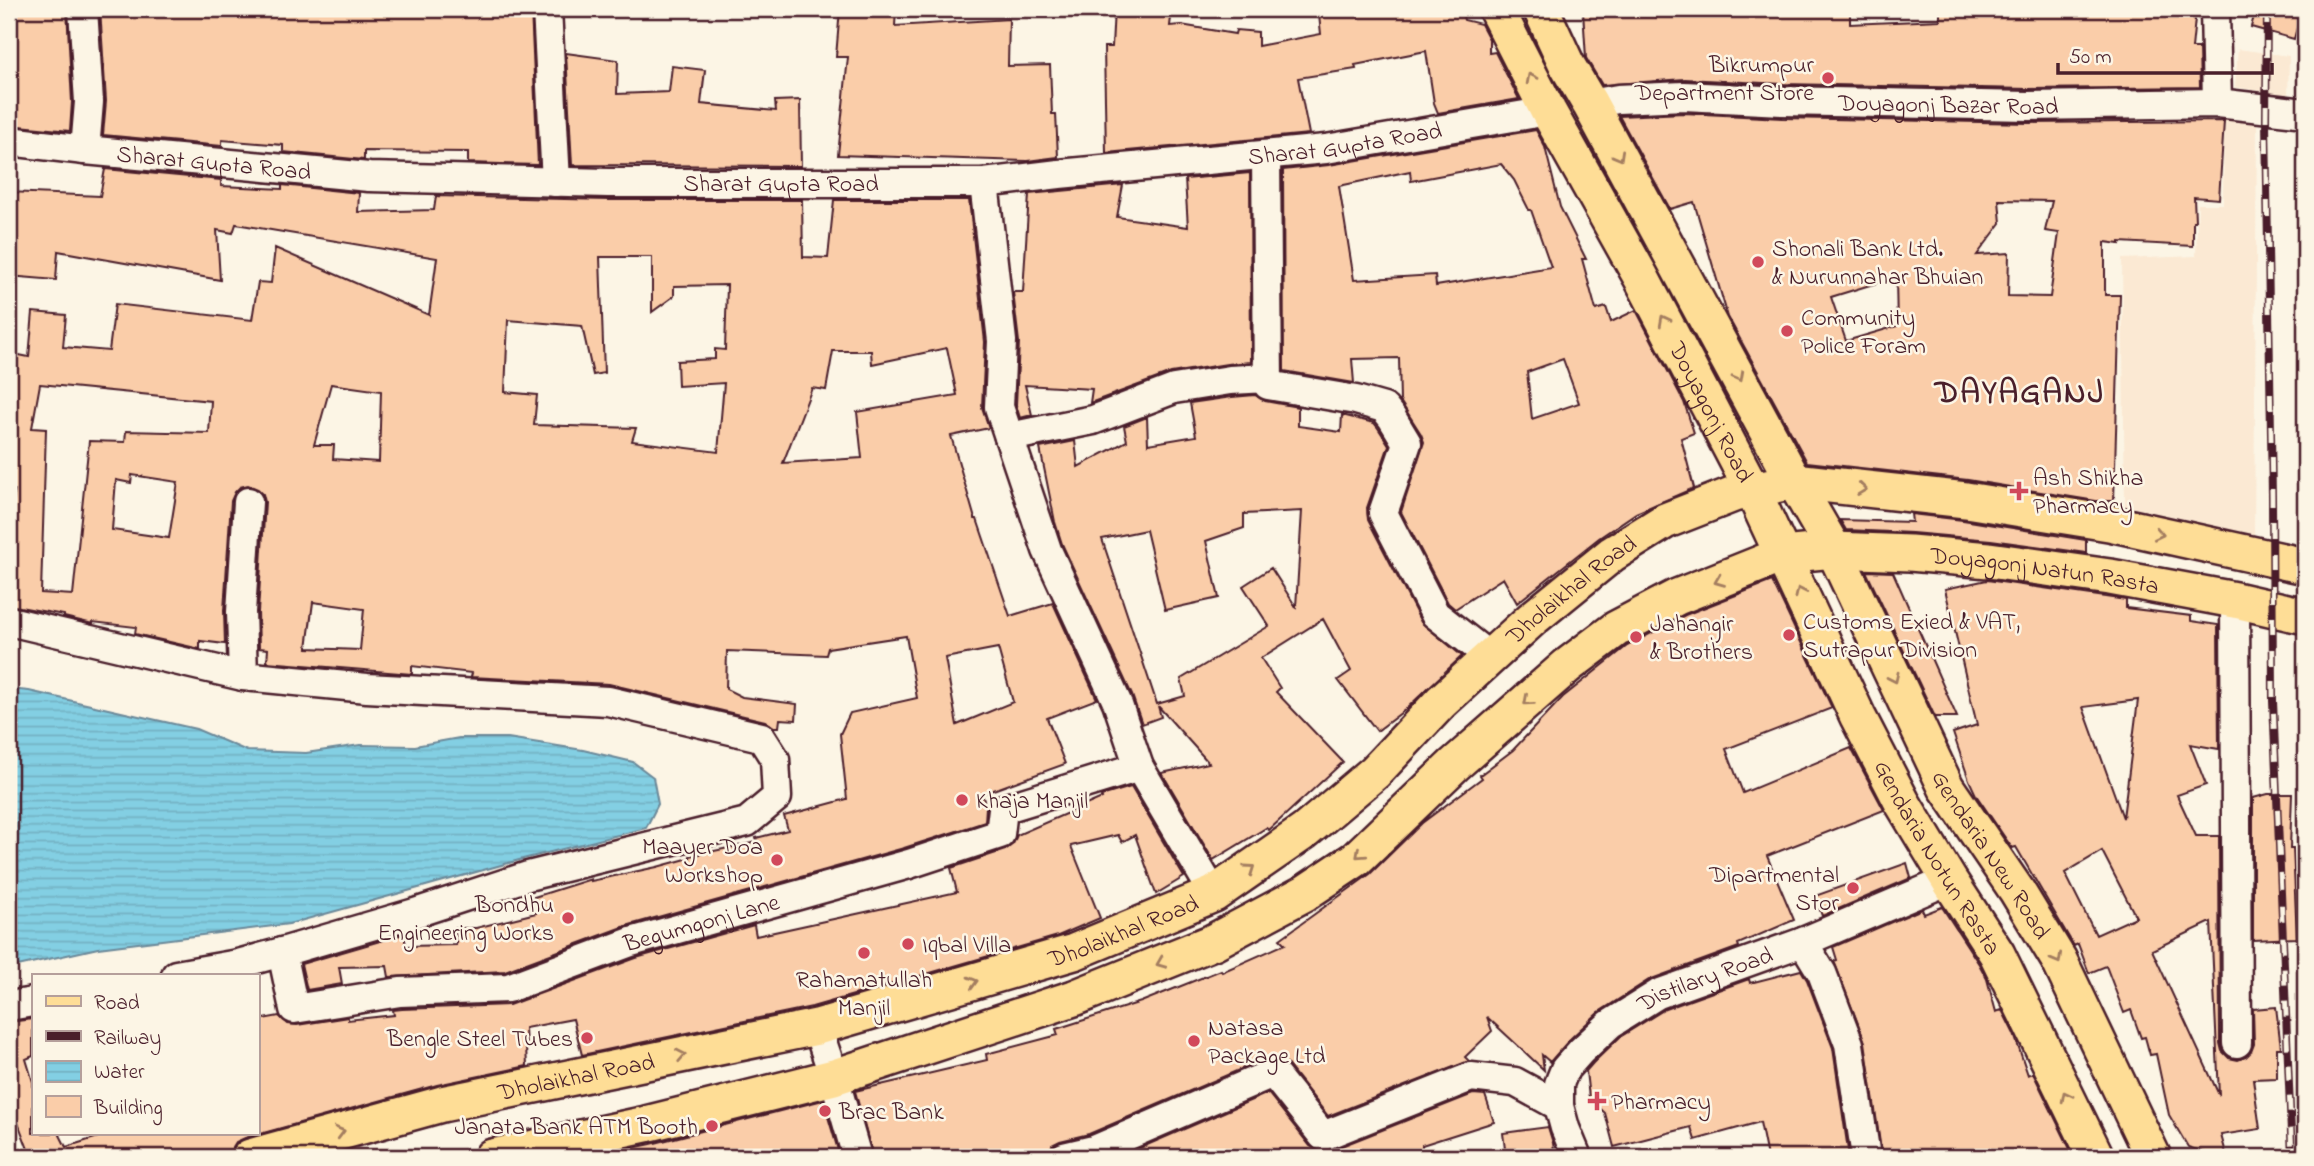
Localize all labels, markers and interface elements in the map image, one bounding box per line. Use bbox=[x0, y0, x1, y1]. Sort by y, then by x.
scale bar bbox=[2058, 32, 2272, 76]
text: 50 m bbox=[2069, 43, 2112, 73]
place label: Bikrumpur Department Store bbox=[1634, 49, 1815, 112]
marker: Bikrumpur Department Store bbox=[1820, 70, 1836, 86]
one-way arrow bbox=[1526, 73, 1539, 85]
street label: Doyagonj Bazar Road bbox=[1837, 87, 2059, 126]
street label: Sharat Gupta Road bbox=[1247, 114, 1445, 176]
street label: Sharat Gupta Road bbox=[115, 138, 313, 191]
one-way arrow bbox=[1611, 148, 1624, 161]
street label: Sharat Gupta Road bbox=[683, 168, 879, 203]
place label: Shonali Bank Ltd. & Nurunnahar Bhuian bbox=[1772, 233, 1983, 296]
marker: Shonali Bank Ltd. & Nurunnahar Bhuian bbox=[1750, 254, 1766, 270]
place label: Community Police Foram bbox=[1801, 302, 1926, 365]
one-way arrow bbox=[1658, 315, 1672, 328]
marker: Community Police Foram bbox=[1779, 323, 1795, 339]
street label: Doyagonj Road bbox=[1658, 336, 1761, 490]
one-way arrow bbox=[1731, 370, 1745, 382]
district label: DAYAGANJ bbox=[1933, 371, 2105, 418]
place label: Ash Shikha Pharmacy bbox=[2033, 462, 2143, 526]
one-way arrow bbox=[1856, 481, 1868, 496]
marker: Ash Shikha Pharmacy bbox=[2011, 483, 2027, 499]
one-way arrow bbox=[2153, 526, 2165, 540]
street label: Dholaikhal Road bbox=[1499, 527, 1645, 655]
street label: Doyagonj Natun Rasta bbox=[1928, 540, 2162, 606]
one-way arrow bbox=[1713, 572, 1725, 586]
one-way arrow bbox=[1794, 587, 1808, 599]
place label: Customs Exied & VAT, Sutrapur Division bbox=[1803, 606, 2020, 669]
place label: Jahangir & Brothers bbox=[1650, 608, 1753, 671]
marker: Customs Exied & VAT, Sutrapur Division bbox=[1781, 627, 1797, 643]
marker: Jahangir & Brothers bbox=[1628, 629, 1644, 645]
one-way arrow bbox=[1886, 671, 1900, 683]
one-way arrow bbox=[1523, 693, 1536, 705]
street label: Gendaria Notun Rasta bbox=[1863, 755, 2008, 963]
street label: Gendaria New Road bbox=[1921, 766, 2058, 947]
place label: Khaja Manjil bbox=[976, 785, 1088, 820]
marker: Khaja Manjil bbox=[954, 792, 970, 808]
place label: Maayer Doa Workshop bbox=[642, 831, 763, 894]
one-way arrow bbox=[1355, 846, 1368, 858]
marker: Maayer Doa Workshop bbox=[769, 852, 785, 868]
place label: Dipartmental Stor bbox=[1708, 859, 1840, 922]
one-way arrow bbox=[1242, 865, 1255, 877]
marker: Dipartmental Stor bbox=[1845, 880, 1861, 896]
street label: Begumgonj Lane bbox=[619, 886, 784, 963]
street label: Dholaikhal Road bbox=[1044, 887, 1205, 979]
place label: Bondhu Engineering Works bbox=[378, 889, 554, 952]
marker: Bondhu Engineering Works bbox=[560, 910, 576, 926]
place label: Iqbal Villa bbox=[922, 929, 1011, 964]
marker: Iqbal Villa bbox=[900, 936, 916, 952]
street label: Distilary Road bbox=[1631, 939, 1779, 1023]
marker: Rahamatullah Manjil bbox=[856, 945, 872, 961]
one-way arrow bbox=[2049, 951, 2063, 964]
one-way arrow bbox=[1156, 954, 1168, 968]
place label: Rahamatullah Manjil bbox=[796, 964, 932, 1027]
legend bbox=[32, 974, 259, 1134]
one-way arrow bbox=[966, 975, 978, 990]
text: Road bbox=[94, 989, 140, 1019]
place label: Natasa Package Ltd bbox=[1208, 1012, 1326, 1075]
place label: Bengle Steel Tubes bbox=[386, 1023, 573, 1058]
text: Railway bbox=[94, 1024, 161, 1056]
marker: Bengle Steel Tubes bbox=[579, 1030, 595, 1046]
marker: Natasa Package Ltd bbox=[1186, 1033, 1202, 1049]
street label: Dholaikhal Road bbox=[494, 1046, 659, 1112]
one-way arrow bbox=[675, 1049, 687, 1064]
text: Water bbox=[94, 1058, 145, 1088]
place label: Pharmacy bbox=[1611, 1086, 1711, 1122]
one-way arrow bbox=[2061, 1091, 2075, 1103]
marker: Pharmacy bbox=[1589, 1093, 1605, 1109]
text: Building bbox=[93, 1094, 163, 1126]
place label: Brac Bank bbox=[838, 1096, 944, 1131]
marker: Brac Bank bbox=[817, 1103, 833, 1119]
place label: Janata Bank ATM Booth bbox=[454, 1111, 698, 1146]
marker: Janata Bank ATM Booth bbox=[704, 1118, 720, 1134]
one-way arrow bbox=[333, 1126, 345, 1140]

